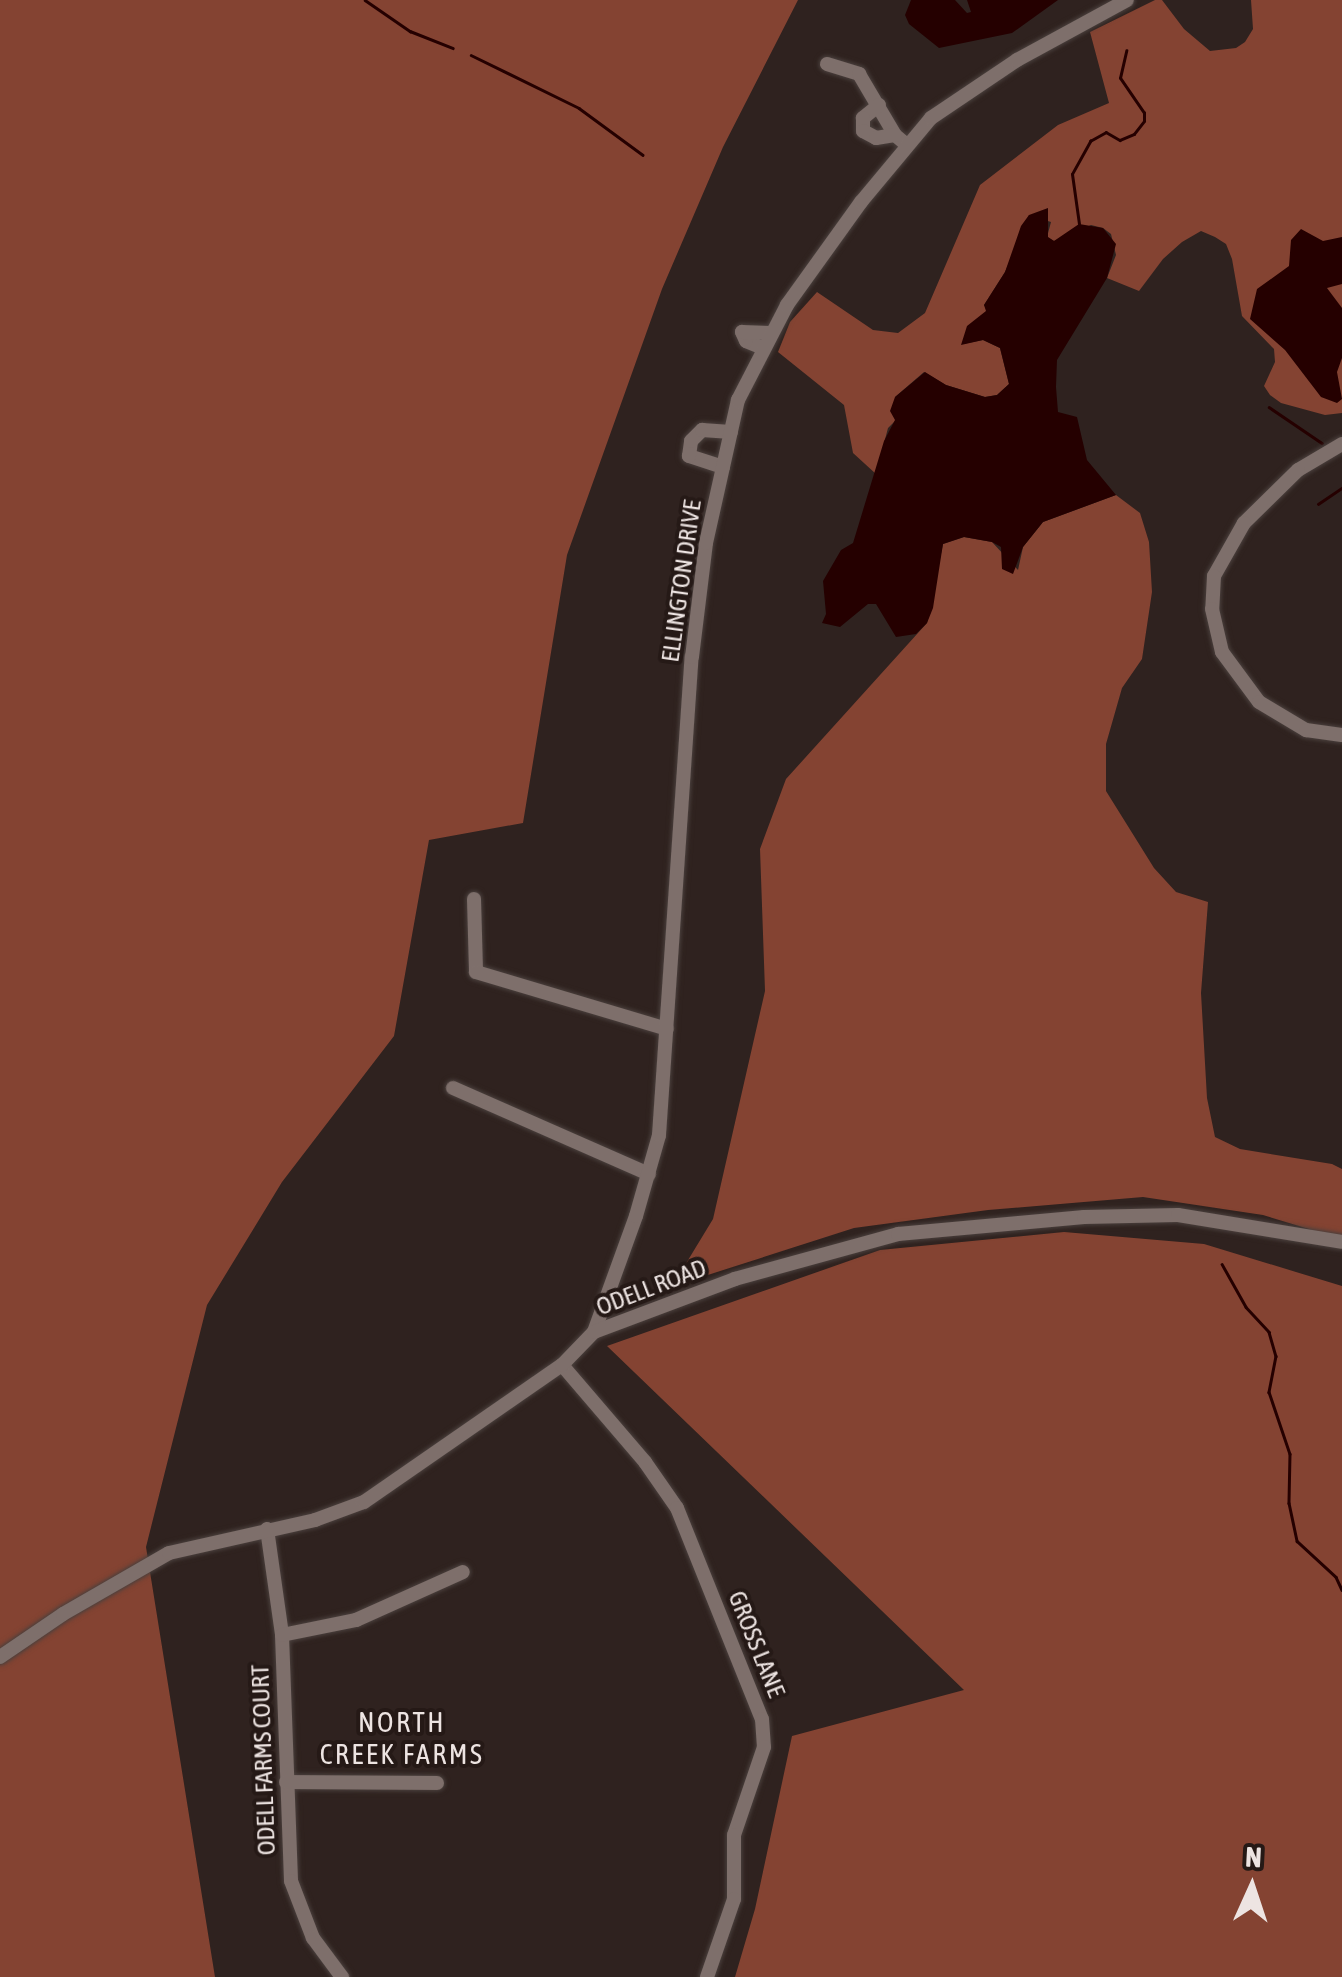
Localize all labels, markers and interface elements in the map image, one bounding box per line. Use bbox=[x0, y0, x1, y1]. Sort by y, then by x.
street label: ELLINGTON DRIVE bbox=[655, 498, 707, 664]
street label: ODELL ROAD bbox=[592, 1252, 710, 1322]
street label: GROSS LANE bbox=[722, 1587, 792, 1701]
street label: ODELL FARMS COURT bbox=[245, 1664, 281, 1856]
district label: NORTH CREEK FARMS bbox=[320, 1705, 484, 1771]
north arrow bbox=[1202, 1837, 1302, 1937]
text: N bbox=[1244, 1841, 1263, 1873]

